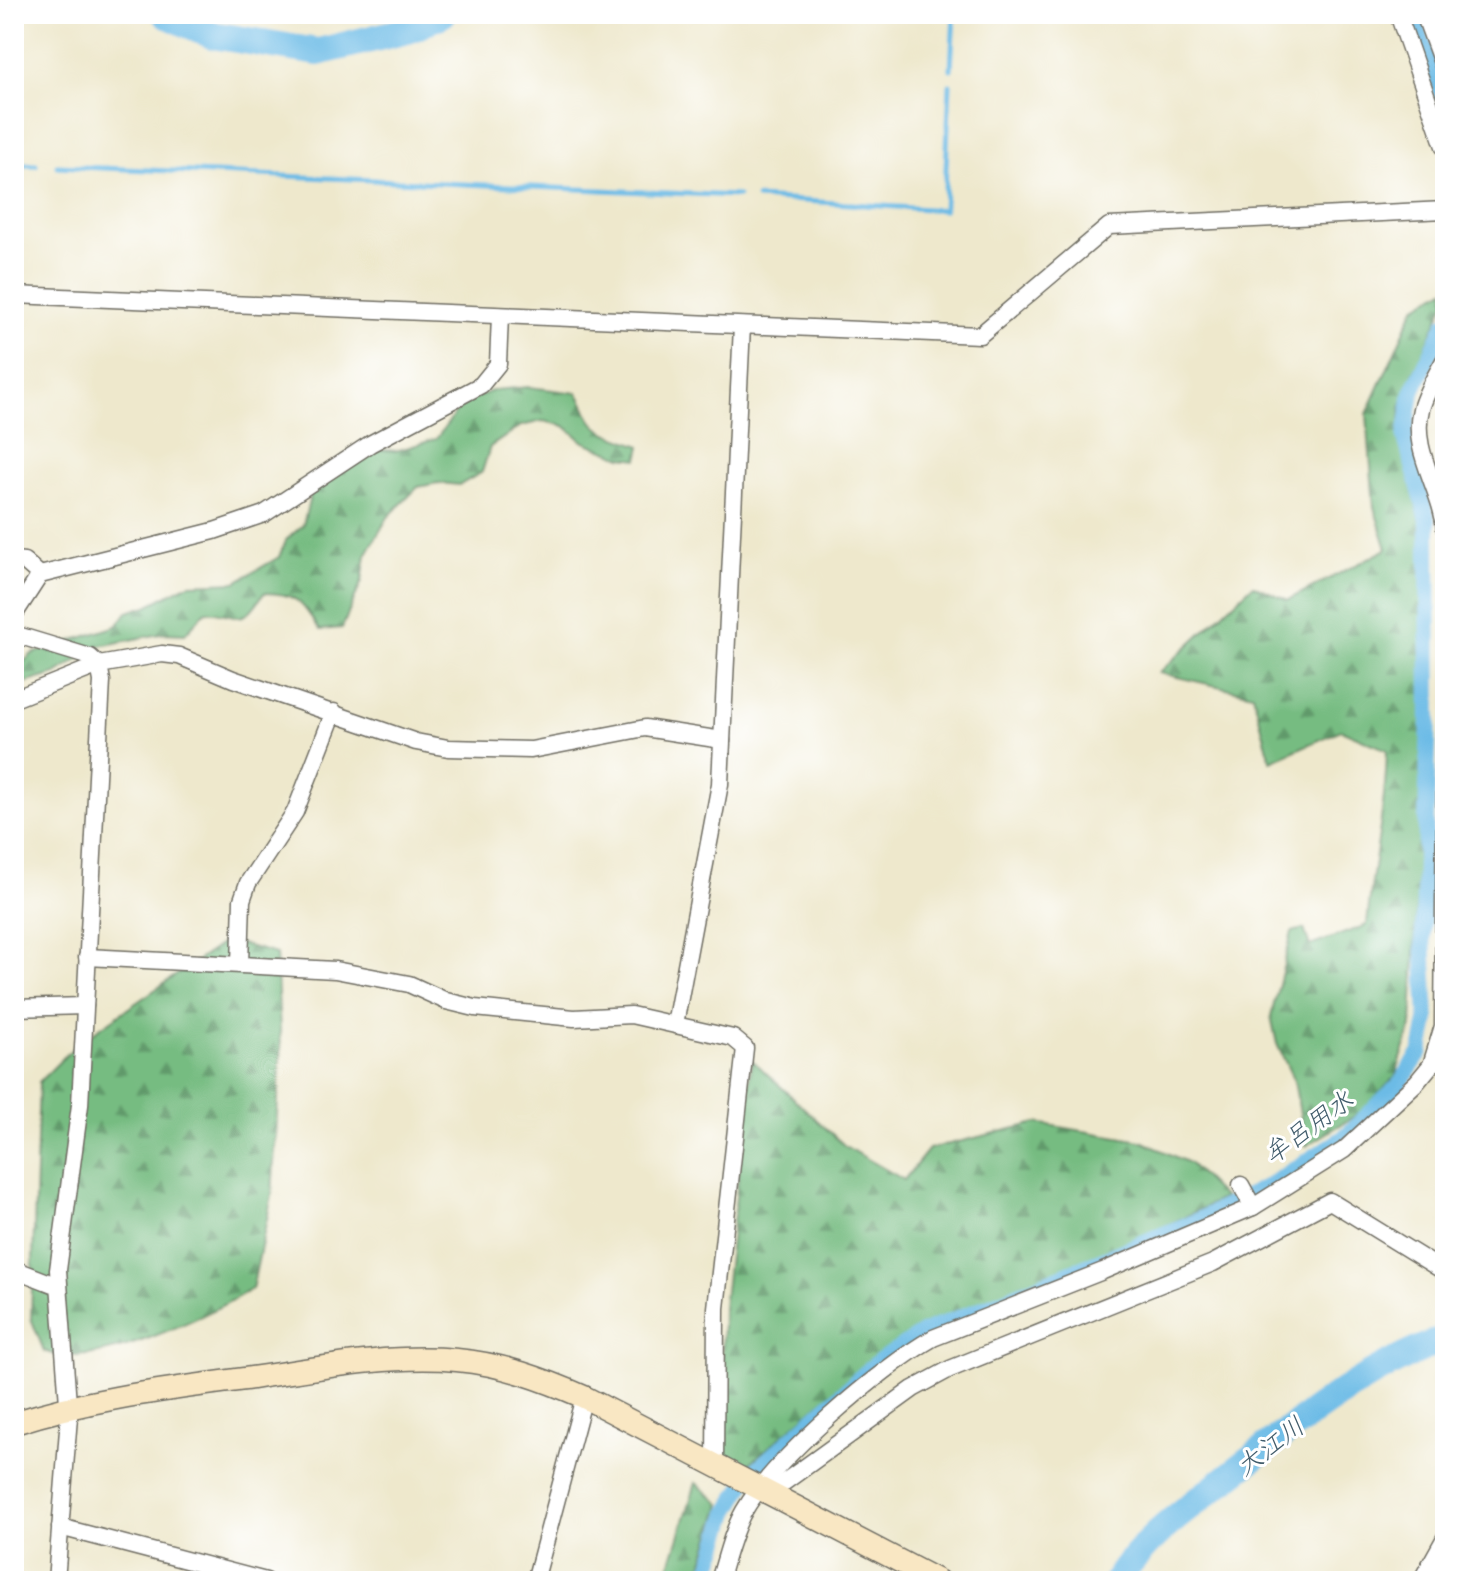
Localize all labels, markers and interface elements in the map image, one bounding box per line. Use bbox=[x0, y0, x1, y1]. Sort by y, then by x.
water label: 牟呂用水 bbox=[1252, 1078, 1364, 1176]
water label: 大江川 bbox=[1225, 1404, 1315, 1488]

